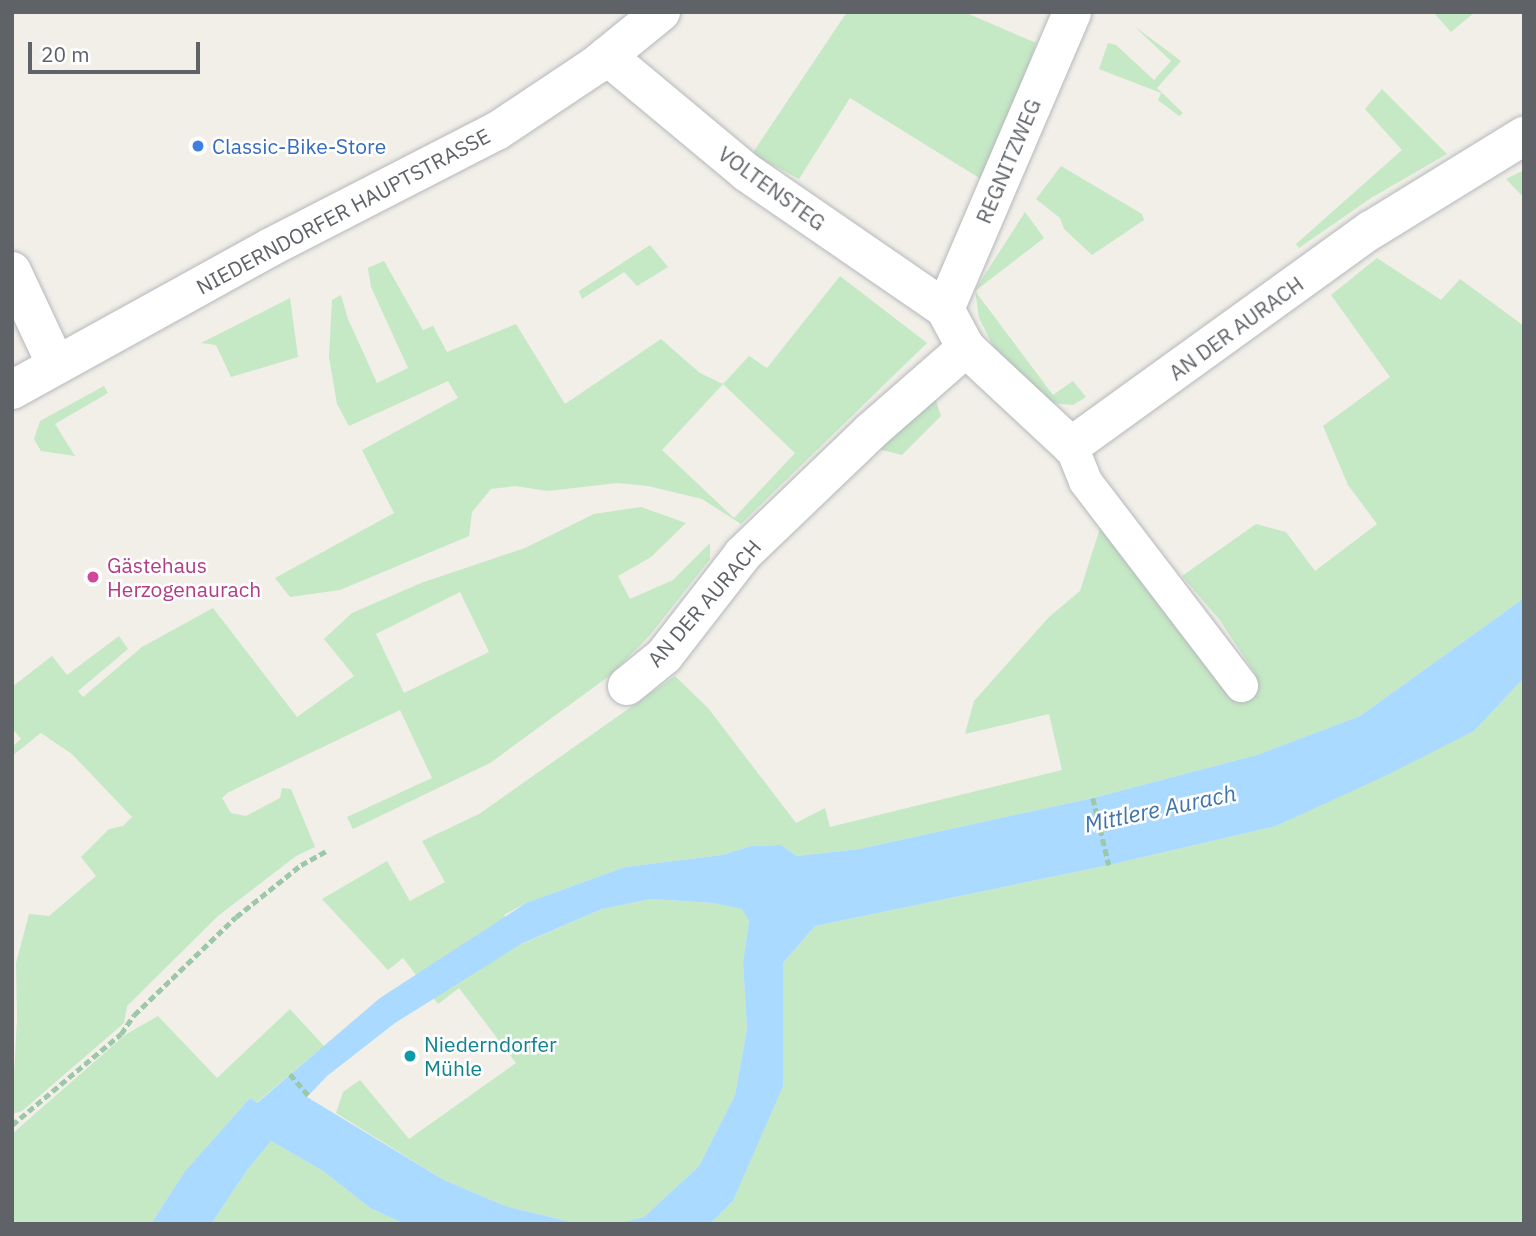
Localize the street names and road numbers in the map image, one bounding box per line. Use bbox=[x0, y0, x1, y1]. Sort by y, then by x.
street label: REGNITZWEG bbox=[970, 95, 1046, 227]
street label: NIEDERNDORFER HAUPTSTRASSE bbox=[192, 123, 494, 299]
street label: VOLTENSTEG bbox=[713, 141, 831, 235]
street label: AN DER AURACH bbox=[1164, 271, 1308, 385]
street label: AN DER AURACH bbox=[642, 534, 766, 672]

